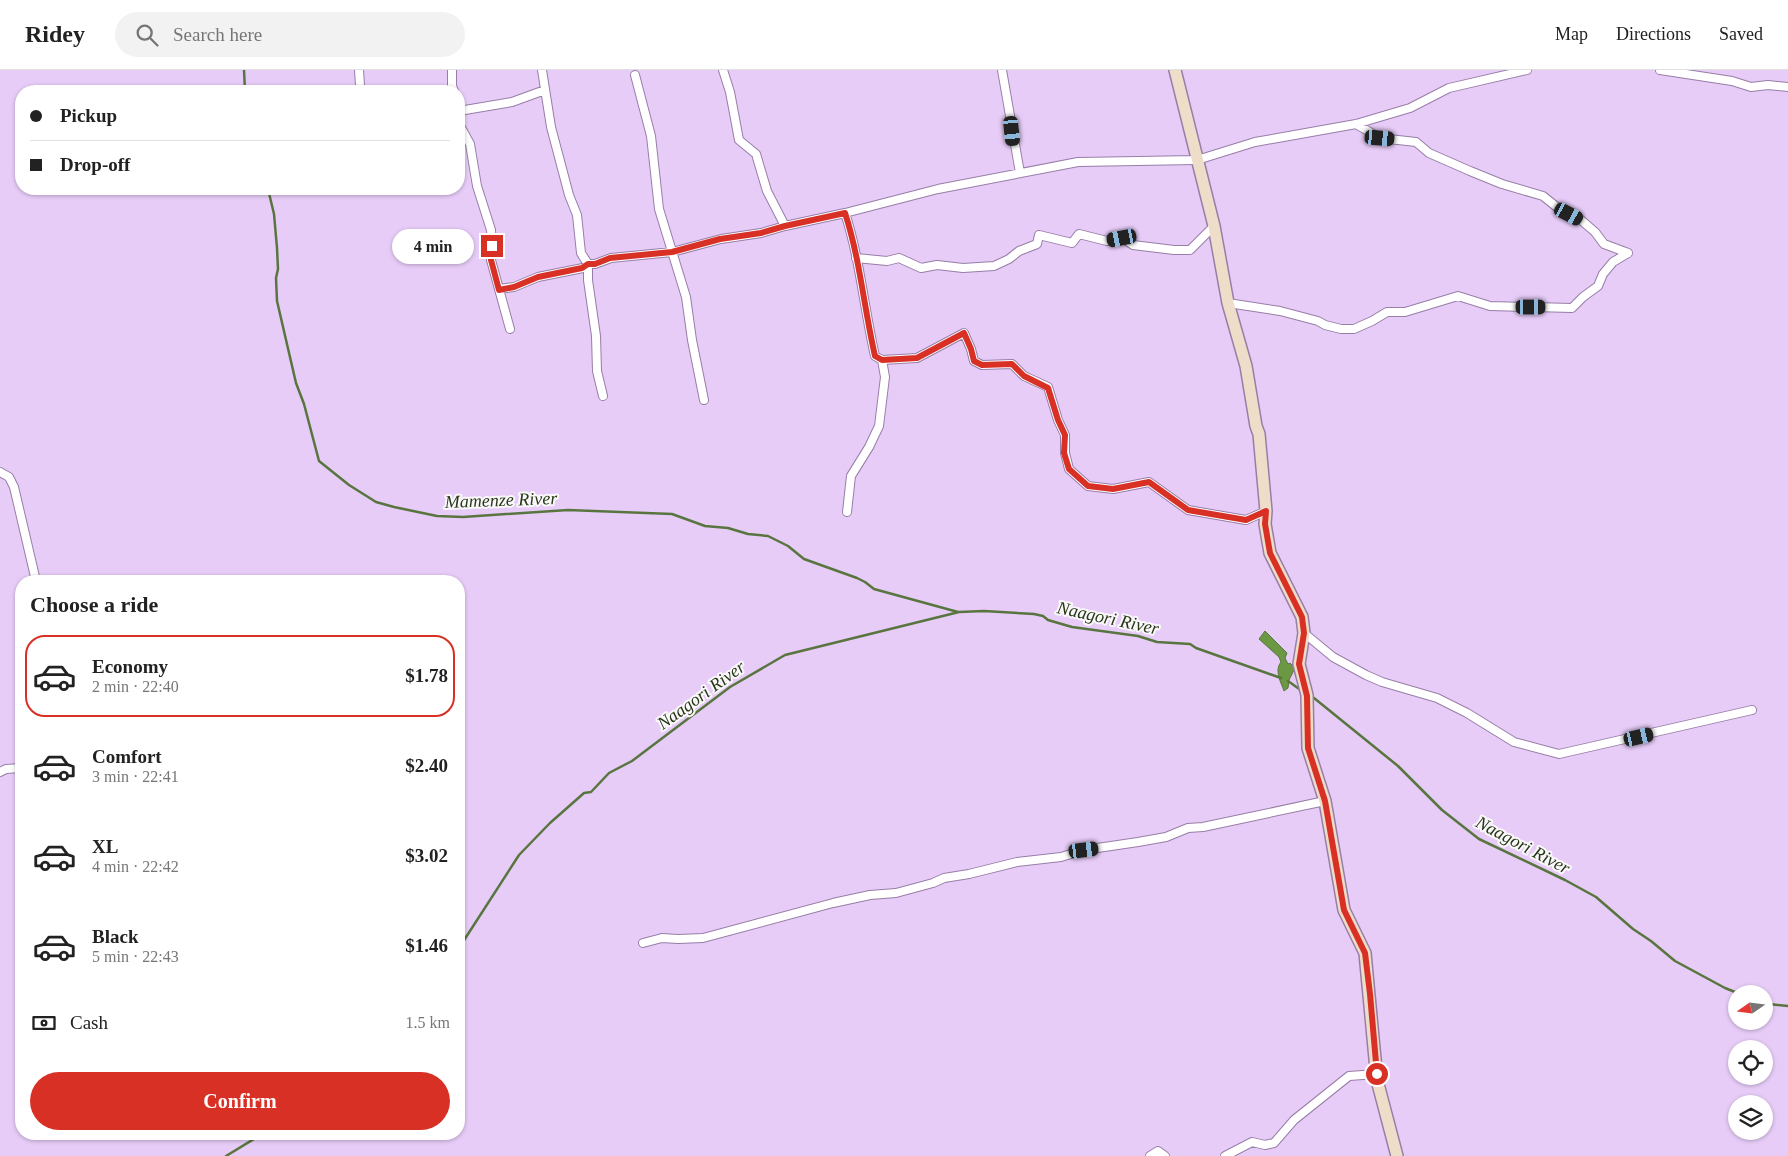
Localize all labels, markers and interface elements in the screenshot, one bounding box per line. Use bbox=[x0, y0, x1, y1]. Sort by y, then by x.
search box bbox=[115, 12, 465, 57]
text: Ridey bbox=[25, 21, 85, 47]
icon: search bbox=[133, 21, 161, 49]
text: Search here bbox=[173, 24, 262, 45]
text: Map bbox=[1555, 24, 1588, 44]
text: Directions bbox=[1616, 24, 1691, 44]
text: Saved bbox=[1719, 24, 1763, 44]
text: Pickup bbox=[60, 105, 117, 126]
car bbox=[1002, 115, 1021, 147]
car bbox=[1364, 129, 1395, 147]
text: Drop-off bbox=[60, 154, 130, 175]
car bbox=[1552, 200, 1585, 228]
callout: 4 min bbox=[392, 228, 474, 264]
car bbox=[1105, 228, 1138, 248]
route end bbox=[481, 235, 503, 257]
text: 4 min bbox=[414, 238, 452, 255]
car bbox=[1516, 300, 1546, 315]
water label: Mamenze River bbox=[443, 488, 559, 512]
text: Choose a ride bbox=[30, 592, 158, 617]
water label: Naagori River bbox=[1054, 597, 1162, 639]
icon: car bbox=[32, 654, 77, 699]
text: Economy bbox=[92, 656, 168, 677]
water label: Naagori River bbox=[652, 656, 750, 734]
text: $1.78 bbox=[405, 665, 448, 686]
text: 2 min · 22:40 bbox=[92, 678, 179, 695]
car bbox=[1622, 726, 1655, 748]
icon: car bbox=[32, 744, 77, 789]
text: Comfort bbox=[92, 746, 162, 767]
text: $2.40 bbox=[405, 755, 448, 776]
text: 3 min · 22:41 bbox=[92, 768, 179, 785]
water label: Naagori River bbox=[1472, 811, 1574, 879]
icon: car bbox=[32, 834, 77, 879]
text: XL bbox=[92, 836, 118, 857]
car bbox=[1068, 841, 1099, 859]
text: $3.02 bbox=[405, 845, 448, 866]
text: 4 min · 22:42 bbox=[92, 858, 179, 875]
icon: car bbox=[32, 924, 77, 969]
text: Black bbox=[92, 926, 138, 947]
text: $1.46 bbox=[405, 935, 448, 956]
text: 5 min · 22:43 bbox=[92, 948, 179, 965]
north arrow bbox=[1728, 985, 1772, 1030]
map controls bbox=[1728, 985, 1773, 1140]
icon: cash bbox=[30, 1009, 58, 1037]
text: Cash bbox=[70, 1012, 108, 1033]
text: 1.5 km bbox=[406, 1014, 450, 1031]
button: locate bbox=[1728, 1040, 1773, 1085]
route start bbox=[1366, 1063, 1388, 1085]
button: Confirm bbox=[30, 1072, 450, 1130]
button: layers bbox=[1728, 1095, 1773, 1140]

